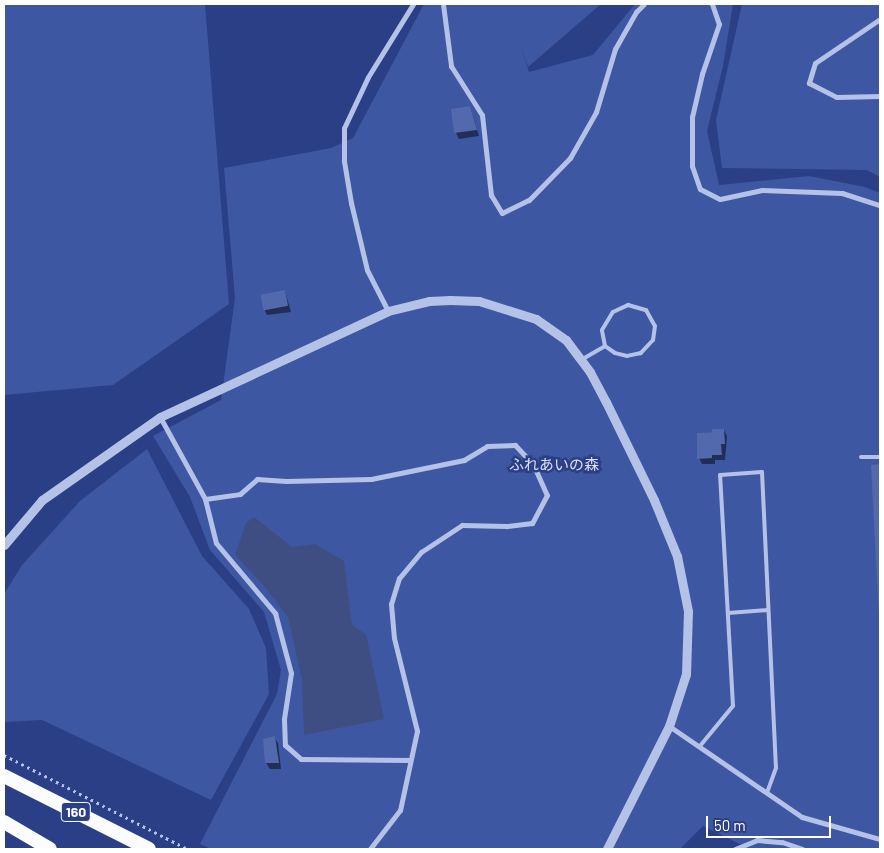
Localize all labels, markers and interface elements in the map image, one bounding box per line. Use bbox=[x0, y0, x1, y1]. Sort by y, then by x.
park label: ふれあいの森 bbox=[509, 456, 599, 474]
road number: 160 bbox=[60, 800, 92, 824]
scale bar bbox=[709, 806, 834, 838]
text: 50 m bbox=[714, 816, 746, 834]

